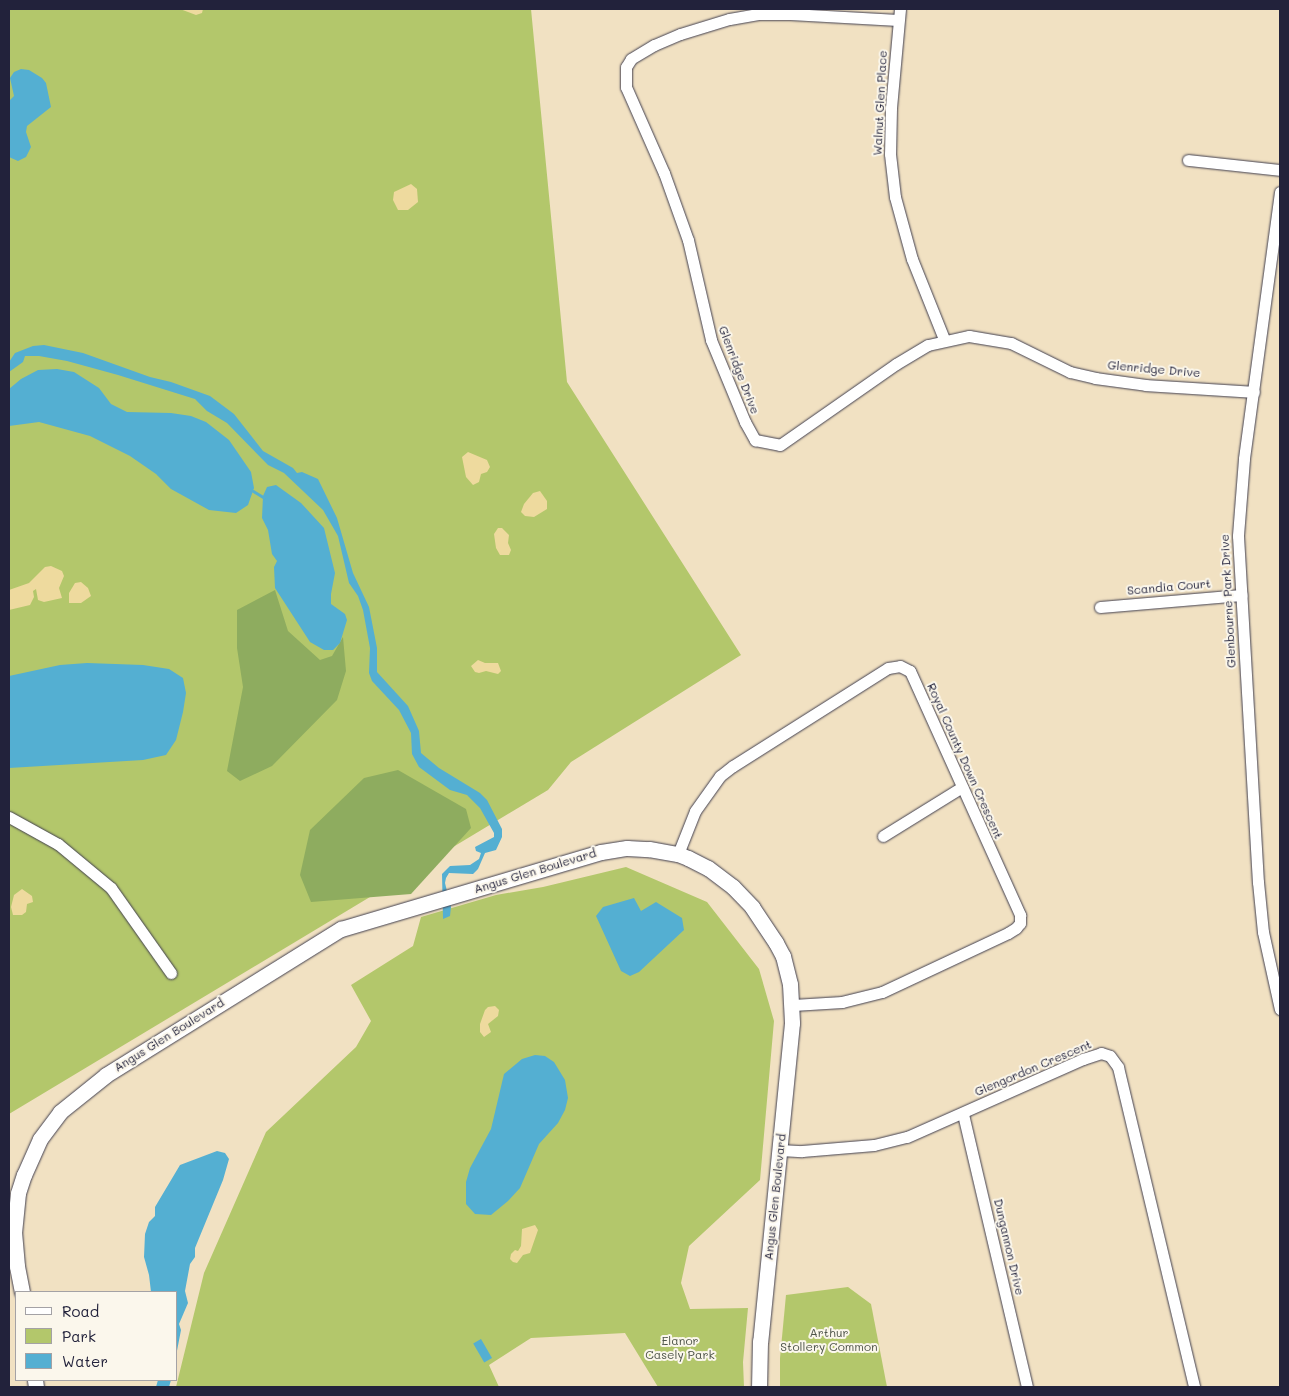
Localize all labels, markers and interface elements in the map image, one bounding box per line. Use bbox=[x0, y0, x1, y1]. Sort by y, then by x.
street label: Walnut Glen Place bbox=[870, 50, 890, 156]
street label: Glenridge Drive bbox=[716, 324, 762, 416]
street label: Glenridge Drive bbox=[1107, 358, 1201, 380]
street label: Glenbourne Park Drive bbox=[1217, 534, 1239, 668]
street label: Scandia Court bbox=[1126, 576, 1212, 598]
street label: Royal County Down Crescent bbox=[924, 681, 1006, 841]
street label: Angus Glen Boulevard bbox=[472, 846, 598, 896]
street label: Angus Glen Boulevard bbox=[111, 995, 227, 1075]
street label: Glengordon Crescent bbox=[972, 1037, 1094, 1099]
street label: Angus Glen Boulevard bbox=[761, 1133, 789, 1261]
street label: Dungannon Drive bbox=[991, 1197, 1027, 1297]
legend bbox=[15, 1291, 178, 1381]
text: Road bbox=[62, 1301, 99, 1321]
text: Park bbox=[62, 1326, 96, 1346]
park label: Arthur Stollery Common bbox=[780, 1326, 878, 1354]
park label: Elanor Casely Park bbox=[645, 1334, 715, 1362]
text: Water bbox=[62, 1351, 108, 1371]

